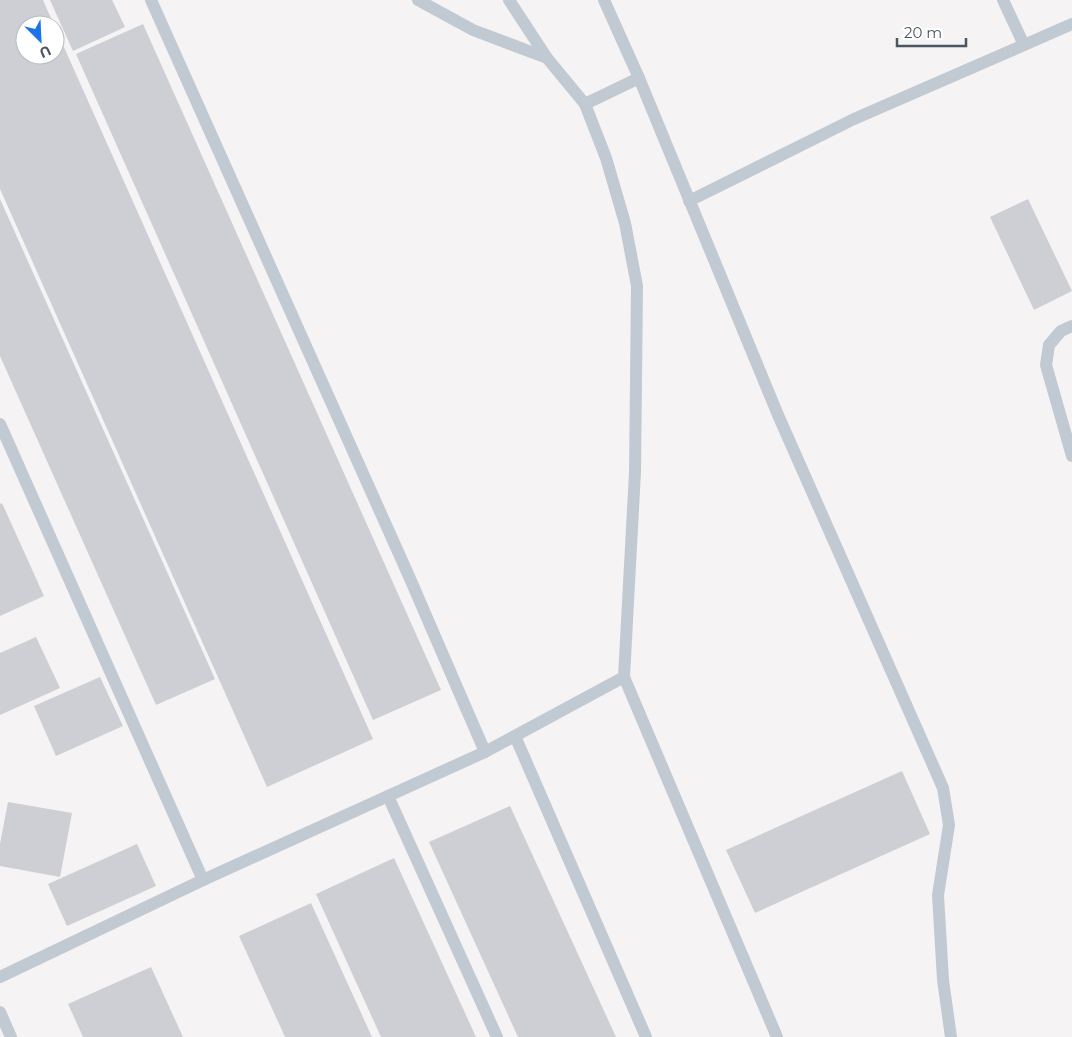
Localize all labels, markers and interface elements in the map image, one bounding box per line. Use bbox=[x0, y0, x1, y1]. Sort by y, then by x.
north arrow bbox=[15, 15, 65, 65]
scale bar bbox=[897, 15, 966, 47]
text: 20 m bbox=[904, 23, 942, 42]
text: U bbox=[37, 41, 54, 62]

